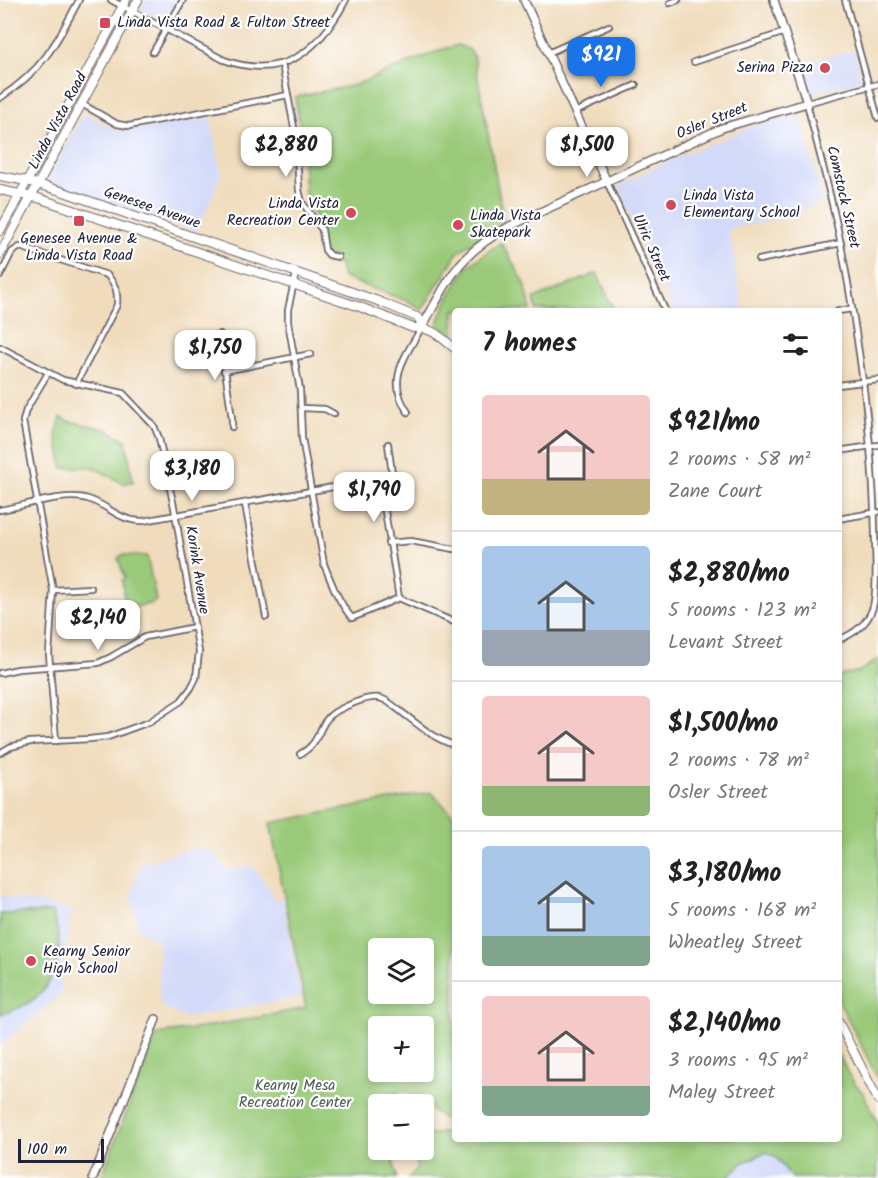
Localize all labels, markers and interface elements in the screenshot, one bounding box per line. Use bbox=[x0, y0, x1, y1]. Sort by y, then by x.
place label: Linda Vista Road & Fulton Street bbox=[117, 11, 330, 35]
marker: Linda Vista Road & Fulton Street bbox=[98, 16, 112, 30]
pin: $921 bbox=[565, 37, 637, 88]
text: $921 bbox=[581, 40, 621, 72]
place label: Serina Pizza bbox=[737, 56, 813, 80]
marker: Serina Pizza bbox=[818, 61, 832, 75]
street label: Linda Vista Road bbox=[22, 68, 94, 174]
street label: Osler Street bbox=[673, 96, 751, 146]
pin: $2,880 bbox=[237, 127, 335, 178]
pin: $1,500 bbox=[538, 127, 636, 178]
text: $2,880 bbox=[255, 130, 317, 162]
text: $1,500 bbox=[560, 130, 614, 162]
street label: Comstock Street bbox=[820, 143, 866, 251]
street label: Genesee Avenue bbox=[100, 180, 204, 236]
place label: Linda Vista Elementary School bbox=[683, 184, 800, 225]
place label: Linda Vista Recreation Center bbox=[227, 192, 340, 233]
marker: Linda Vista Elementary School bbox=[664, 198, 678, 212]
place label: Linda Vista Skatepark bbox=[470, 204, 541, 245]
marker: Linda Vista Recreation Center bbox=[344, 206, 358, 220]
street label: Ulric Street bbox=[625, 210, 677, 286]
marker: Genesee Avenue & Linda Vista Road bbox=[72, 214, 86, 228]
marker: Linda Vista Skatepark bbox=[451, 218, 465, 232]
place label: Genesee Avenue & Linda Vista Road bbox=[20, 227, 138, 268]
text: 7 homes bbox=[482, 323, 577, 365]
icon: filters bbox=[779, 328, 812, 361]
pin: $1,750 bbox=[166, 330, 264, 381]
text: $1,750 bbox=[189, 333, 241, 365]
text: $921/mo bbox=[668, 402, 760, 444]
icon: home bbox=[530, 419, 602, 491]
text: 2 rooms · 58 m² bbox=[668, 444, 810, 476]
pin: $3,180 bbox=[143, 451, 241, 502]
text: $3,180 bbox=[164, 454, 220, 486]
pin: $1,790 bbox=[325, 472, 423, 523]
text: $1,790 bbox=[348, 475, 400, 507]
text: Zane Court bbox=[668, 476, 762, 508]
street label: Korink Avenue bbox=[178, 524, 216, 616]
text: $2,880/mo bbox=[668, 553, 790, 595]
icon: home bbox=[530, 570, 602, 642]
text: 5 rooms · 123 m² bbox=[668, 595, 816, 627]
pin: $2,140 bbox=[49, 600, 147, 651]
text: $2,140 bbox=[70, 603, 126, 635]
text: Levant Street bbox=[668, 627, 783, 659]
text: $1,500/mo bbox=[668, 703, 778, 745]
icon: home bbox=[530, 720, 602, 792]
text: 2 rooms · 78 m² bbox=[668, 745, 809, 777]
text: Osler Street bbox=[668, 777, 768, 809]
text: $3,180/mo bbox=[668, 853, 781, 895]
icon: home bbox=[530, 870, 602, 942]
text: 5 rooms · 168 m² bbox=[668, 895, 816, 927]
text: Wheatley Street bbox=[668, 927, 803, 959]
map controls bbox=[368, 938, 434, 1160]
button: layers bbox=[368, 938, 434, 1004]
place label: Kearny Senior High School bbox=[43, 940, 131, 981]
marker: Kearny Senior High School bbox=[24, 954, 38, 968]
text: $2,140/mo bbox=[668, 1003, 781, 1045]
button: + bbox=[368, 1016, 434, 1082]
icon: home bbox=[530, 1020, 602, 1092]
text: 3 rooms · 95 m² bbox=[668, 1045, 808, 1077]
park label: Kearny Mesa Recreation Center bbox=[239, 1074, 352, 1115]
text: Maley Street bbox=[668, 1077, 775, 1109]
button: − bbox=[368, 1094, 434, 1160]
scale bar bbox=[18, 1136, 104, 1164]
text: 100 m bbox=[27, 1137, 67, 1162]

